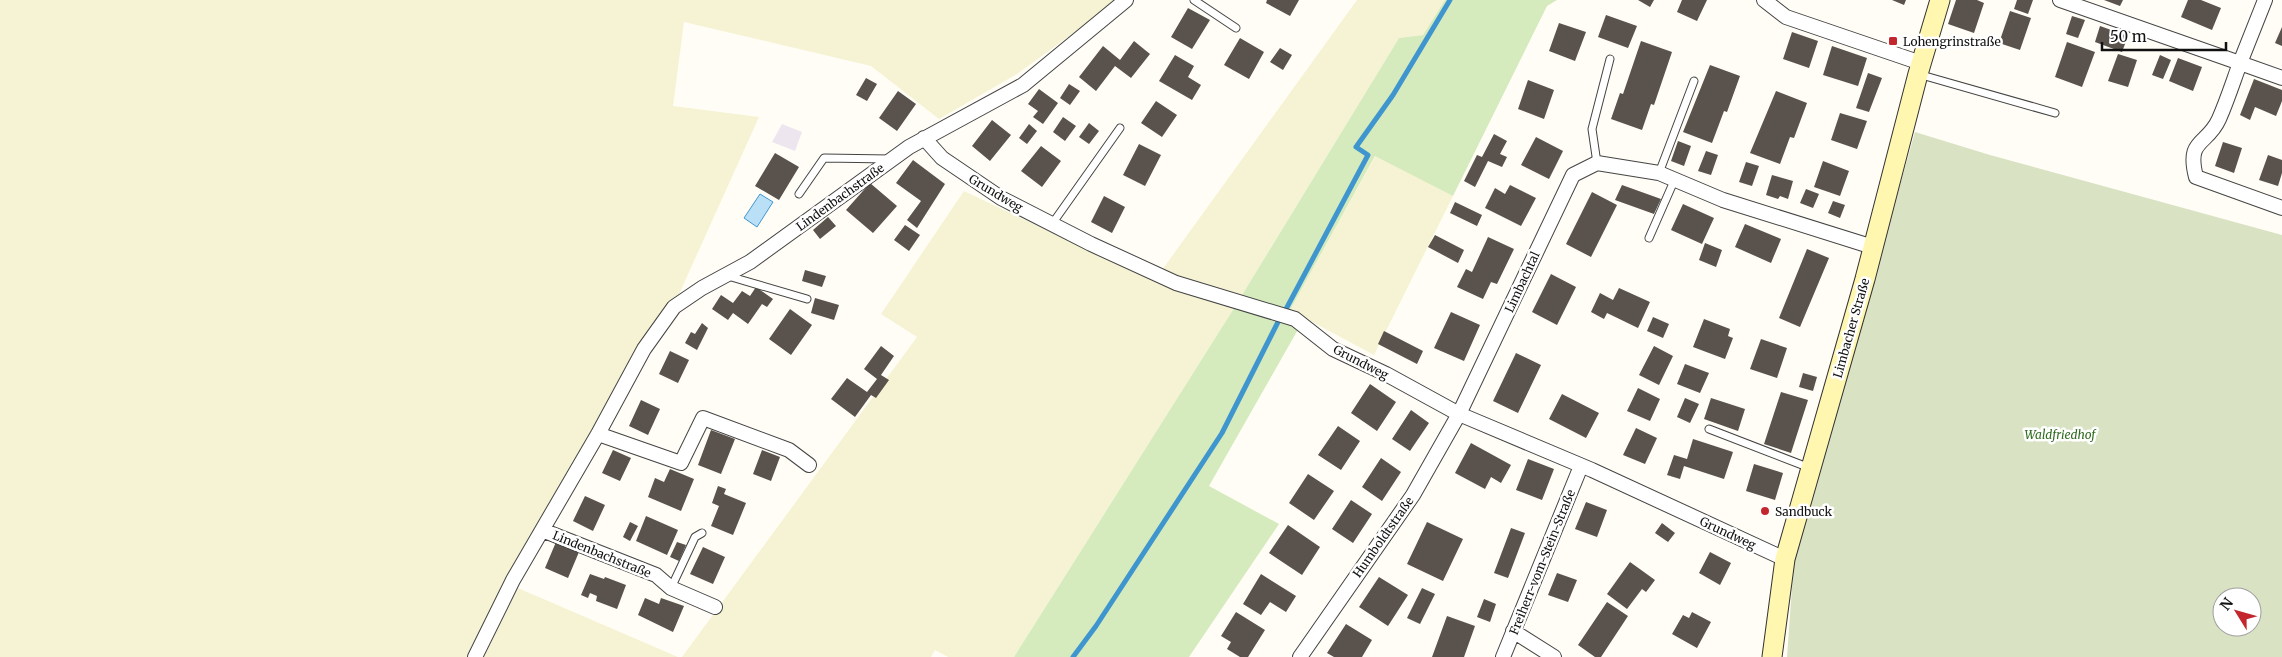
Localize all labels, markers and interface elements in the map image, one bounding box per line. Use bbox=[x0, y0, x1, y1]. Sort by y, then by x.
scale bar bbox=[2102, 20, 2226, 52]
text: 50 m bbox=[2110, 27, 2147, 46]
place label: Lohengrinstraße bbox=[1903, 34, 2001, 49]
marker: Lohengrinstraße bbox=[1887, 35, 1899, 47]
street label: Lindenbachstraße bbox=[793, 160, 887, 234]
street label: Grundweg bbox=[966, 171, 1026, 215]
street label: Limbachtal bbox=[1501, 249, 1543, 315]
street label: Limbacher Straße bbox=[1830, 277, 1872, 379]
street label: Grundweg bbox=[1331, 342, 1392, 383]
park label: Waldfriedhof bbox=[2025, 427, 2097, 442]
street label: Freiherr-vom-Stein-Straße bbox=[1506, 487, 1578, 637]
street label: Humboldtstraße bbox=[1350, 494, 1416, 580]
place label: Sandbuck bbox=[1775, 504, 1833, 519]
marker: Sandbuck bbox=[1759, 505, 1771, 517]
street label: Grundweg bbox=[1698, 513, 1759, 553]
street label: Lindenbachstraße bbox=[551, 527, 653, 581]
north arrow bbox=[2212, 587, 2262, 637]
text: N bbox=[2216, 594, 2237, 614]

